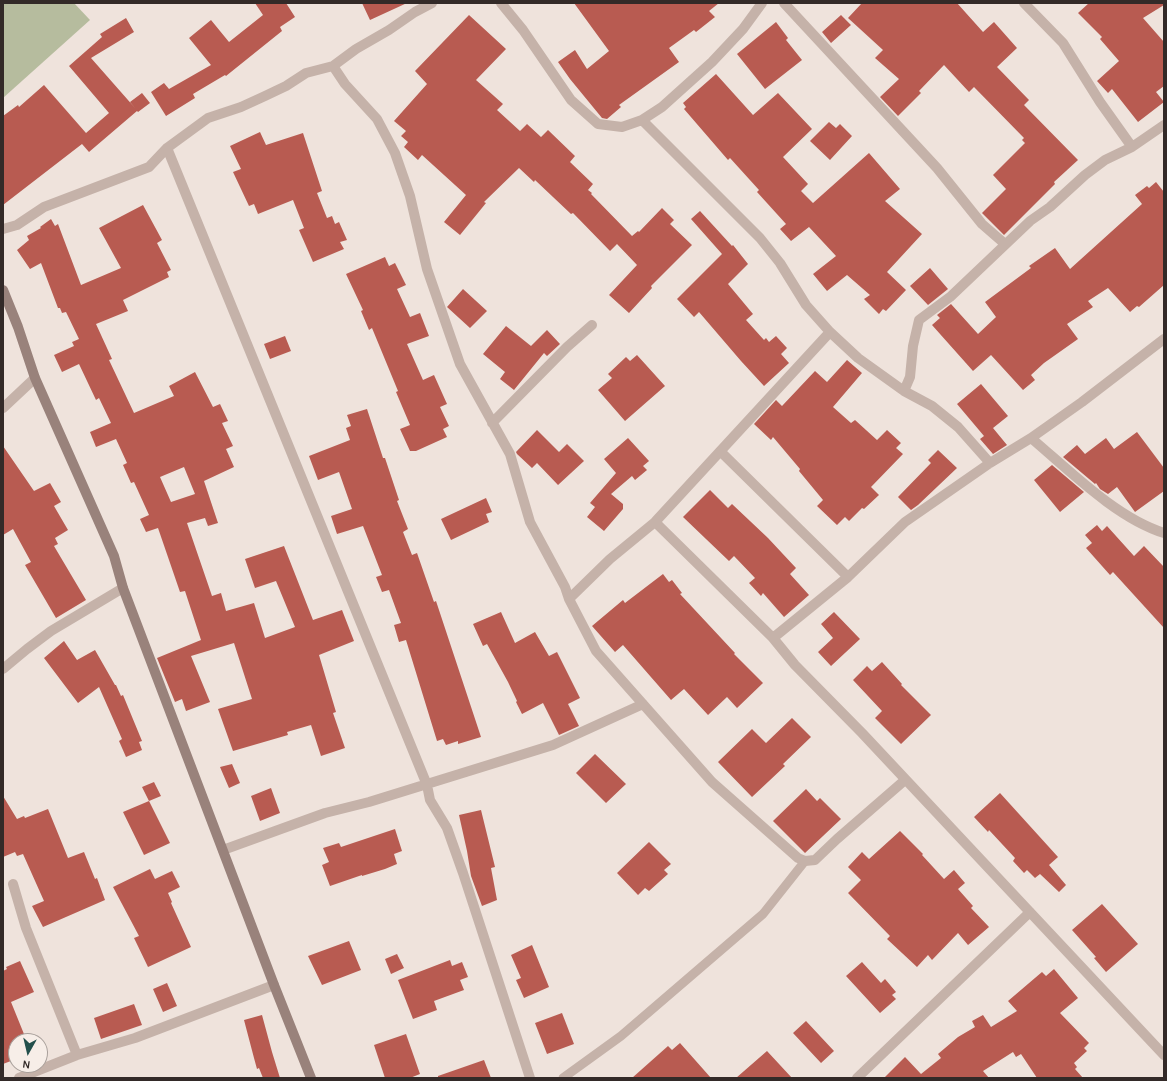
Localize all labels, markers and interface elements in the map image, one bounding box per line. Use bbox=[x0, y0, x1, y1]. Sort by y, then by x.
north arrow bbox=[8, 1033, 48, 1073]
text: N bbox=[22, 1057, 31, 1071]

